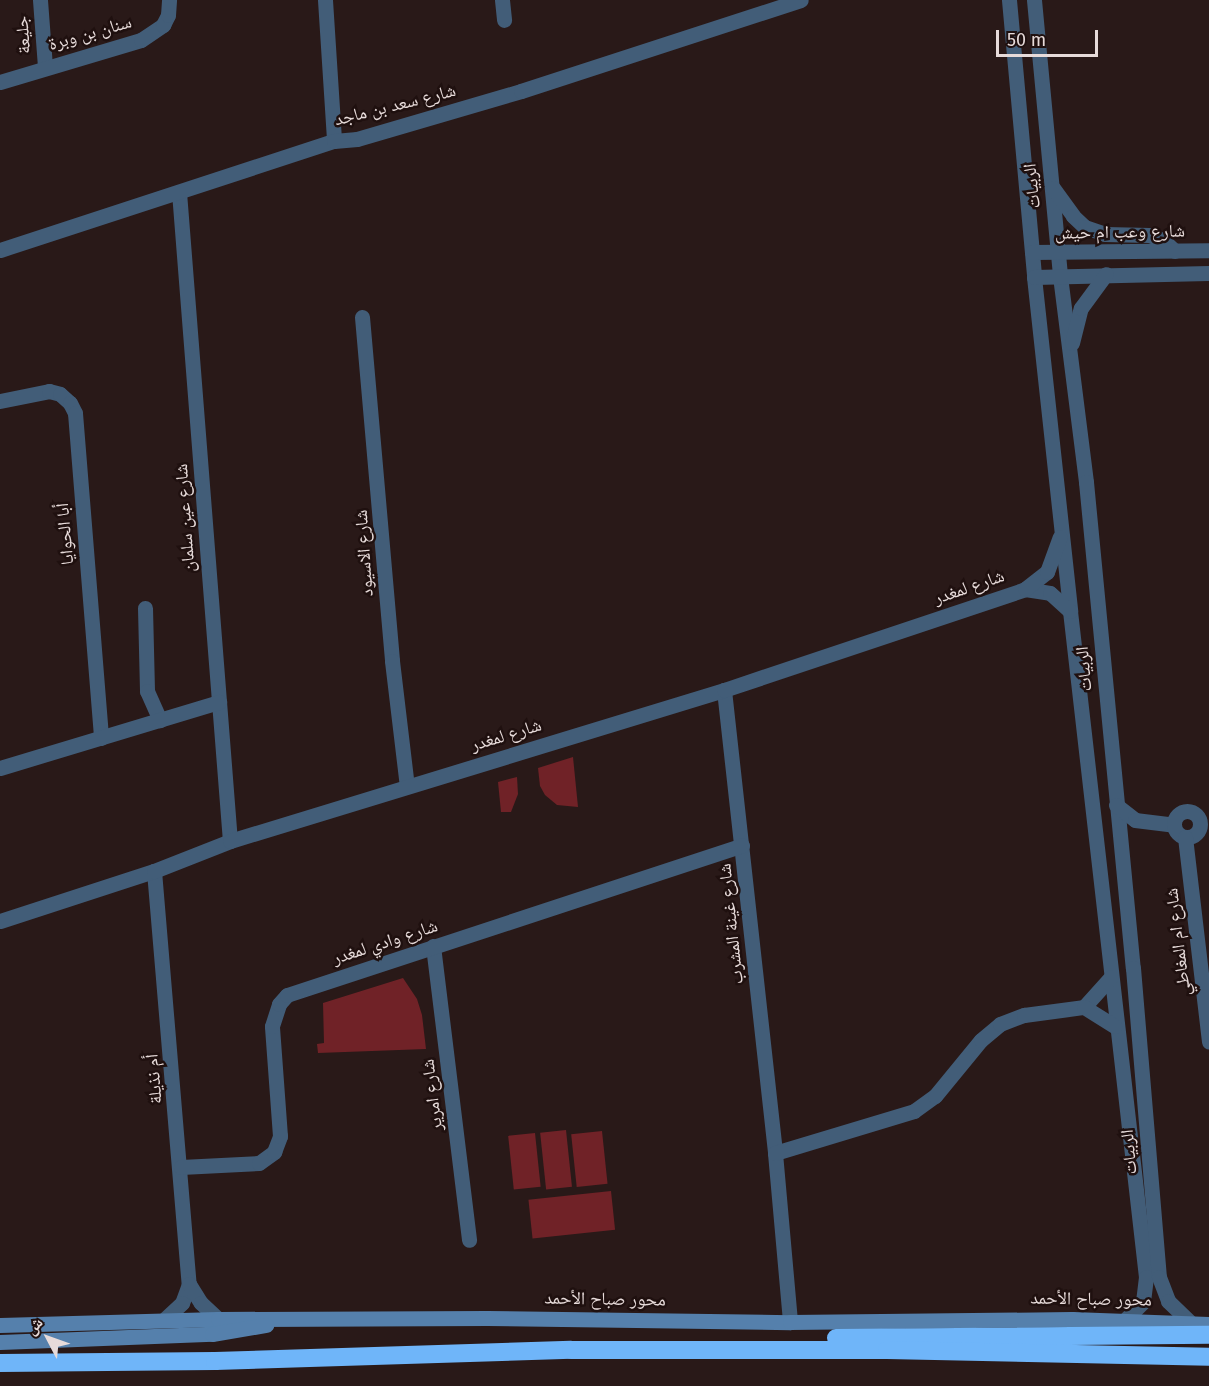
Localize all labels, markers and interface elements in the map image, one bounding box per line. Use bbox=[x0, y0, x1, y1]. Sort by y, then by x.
street label: سنان بن وبرة bbox=[46, 11, 134, 55]
street label: جليعة bbox=[11, 15, 35, 55]
scale bar bbox=[999, 18, 1101, 56]
text: 50 m bbox=[1007, 29, 1046, 51]
street label: شارع سعد بن ماجد bbox=[332, 79, 458, 131]
street label: الربيات bbox=[1019, 162, 1045, 210]
street label: شارع وعب ام حيش bbox=[1055, 220, 1185, 244]
street label: شارع عين سلمان bbox=[170, 463, 200, 573]
street label: أبا الحوايا bbox=[52, 502, 78, 566]
street label: شارع الاسيود bbox=[350, 509, 378, 597]
street label: شارع لمغدر bbox=[931, 565, 1007, 609]
street label: الربيات bbox=[1071, 646, 1097, 692]
street label: شارع لمغدر bbox=[468, 714, 544, 756]
street label: شارع غينة المشرب bbox=[714, 863, 748, 985]
street label: شارع ام المغاطي bbox=[1161, 887, 1195, 997]
street label: شارع وادي لمغدر bbox=[330, 915, 440, 969]
street label: أم نذيلة bbox=[141, 1053, 167, 1105]
street label: شارع امرير bbox=[417, 1058, 447, 1132]
street label: الربيات bbox=[1116, 1129, 1142, 1175]
street label: محور صباح الأحمد bbox=[544, 1287, 666, 1311]
street label: محور صباح الأحمد bbox=[1030, 1287, 1152, 1311]
north arrow bbox=[18, 1308, 78, 1368]
text: ش bbox=[21, 1313, 47, 1339]

